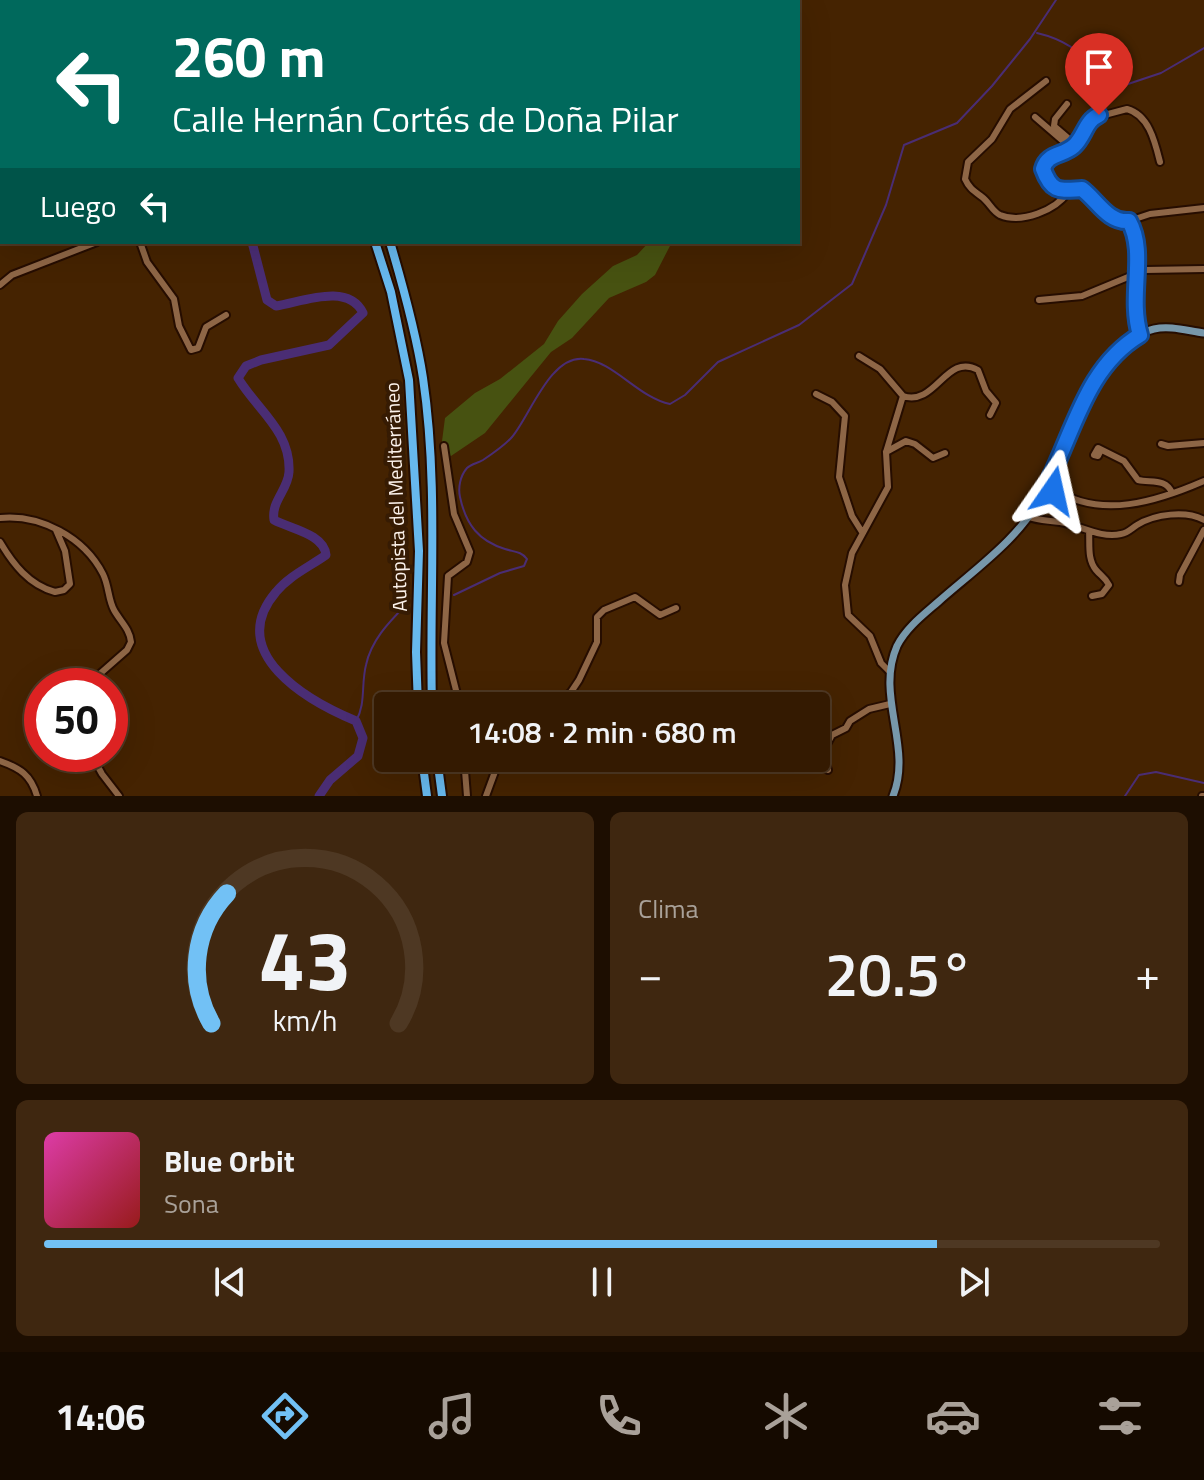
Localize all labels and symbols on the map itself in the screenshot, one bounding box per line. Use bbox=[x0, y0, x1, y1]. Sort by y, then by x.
pin bbox=[1065, 33, 1133, 115]
street label: Autopista del Mediterráneo bbox=[376, 382, 415, 612]
position arrow bbox=[1011, 449, 1095, 533]
speed limit sign: 50 bbox=[24, 668, 128, 772]

